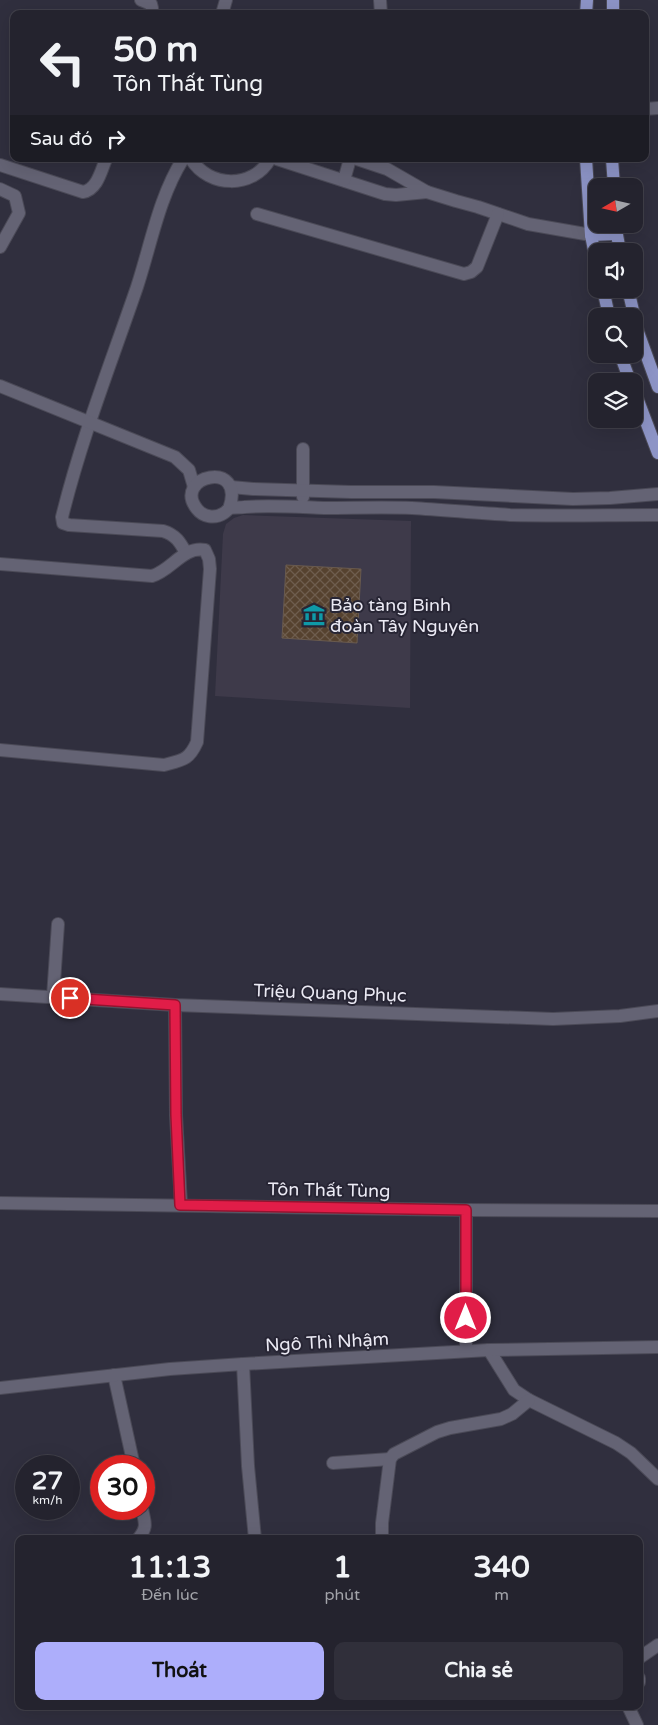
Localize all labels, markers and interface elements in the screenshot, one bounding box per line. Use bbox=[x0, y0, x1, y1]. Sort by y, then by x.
text: 50 m bbox=[113, 29, 198, 71]
icon: left bbox=[30, 30, 95, 95]
text: Tôn Thất Tùng bbox=[113, 71, 263, 97]
icon: right bbox=[102, 125, 130, 153]
text: Sau đó bbox=[30, 128, 92, 150]
north arrow bbox=[588, 178, 642, 232]
map controls bbox=[588, 178, 643, 428]
button: sound bbox=[588, 243, 643, 298]
button: search bbox=[588, 308, 643, 363]
button: layers bbox=[588, 373, 643, 428]
place label: Bảo tàng Binh đoàn Tây Nguyên bbox=[330, 594, 479, 637]
museum icon: Bảo tàng Binh đoàn Tây Nguyên bbox=[301, 602, 327, 628]
pin bbox=[49, 977, 91, 1019]
street label: Triệu Quang Phục bbox=[253, 979, 407, 1007]
icon: arrive bbox=[56, 984, 84, 1012]
street label: Tôn Thất Tùng bbox=[267, 1178, 391, 1202]
position arrow bbox=[439, 1291, 491, 1343]
street label: Ngô Thì Nhậm bbox=[264, 1328, 390, 1356]
speed limit sign: 30 bbox=[90, 1455, 155, 1520]
text: 27 bbox=[32, 1466, 63, 1496]
text: km/h bbox=[32, 1493, 63, 1507]
text: 11:13 bbox=[128, 1549, 211, 1586]
text: 1 bbox=[333, 1549, 352, 1586]
text: 340 bbox=[473, 1549, 530, 1586]
text: Đến lúc bbox=[141, 1585, 198, 1605]
text: phút bbox=[324, 1585, 360, 1605]
text: m bbox=[494, 1585, 509, 1605]
button: Thoát bbox=[35, 1642, 324, 1700]
button: Chia sẻ bbox=[334, 1642, 623, 1700]

